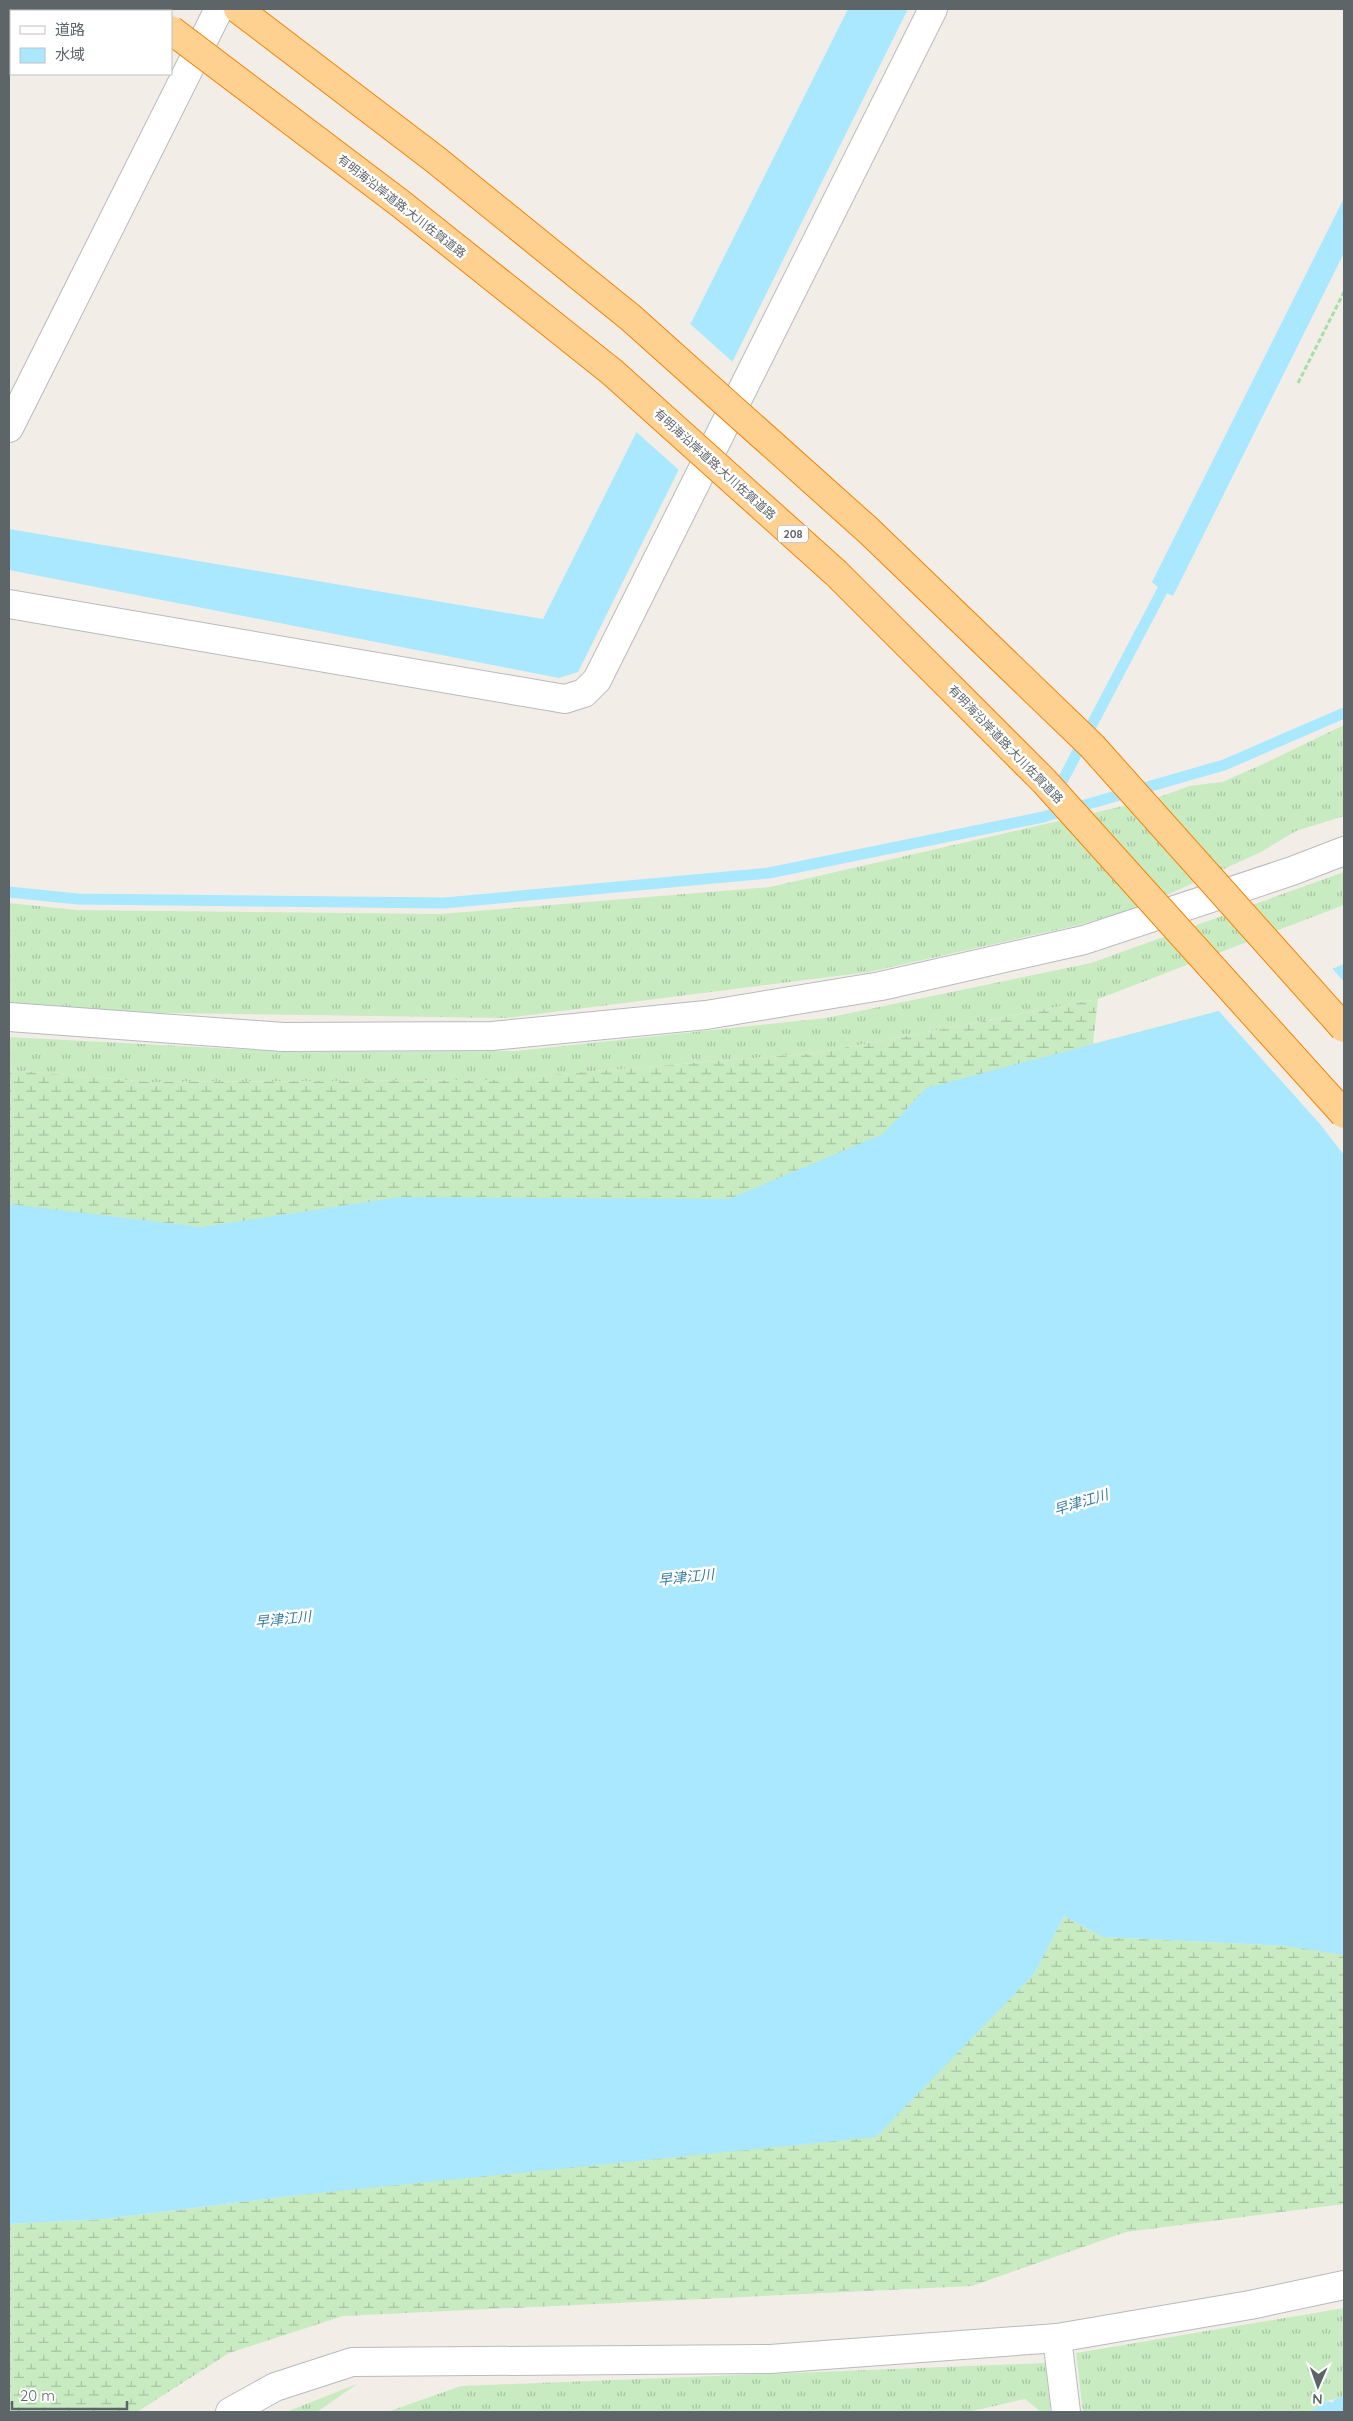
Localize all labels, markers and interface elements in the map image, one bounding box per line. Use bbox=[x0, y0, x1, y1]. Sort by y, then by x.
legend bbox=[10, 10, 172, 75]
text: 道路 bbox=[55, 20, 85, 39]
text: 水域 bbox=[55, 45, 85, 64]
street label: 有明海沿岸道路;大川佐賀道路 bbox=[335, 151, 469, 261]
street label: 有明海沿岸道路;大川佐賀道路 bbox=[651, 405, 779, 523]
road number: 208 bbox=[778, 526, 808, 542]
street label: 有明海沿岸道路;大川佐賀道路 bbox=[946, 682, 1066, 806]
water label: 早津江川 bbox=[1052, 1485, 1112, 1519]
water label: 早津江川 bbox=[657, 1565, 717, 1589]
water label: 早津江川 bbox=[254, 1607, 314, 1631]
north arrow bbox=[1293, 2361, 1343, 2411]
scale bar bbox=[12, 2378, 128, 2410]
text: 20 m bbox=[20, 2386, 55, 2405]
text: N bbox=[1312, 2390, 1323, 2408]

